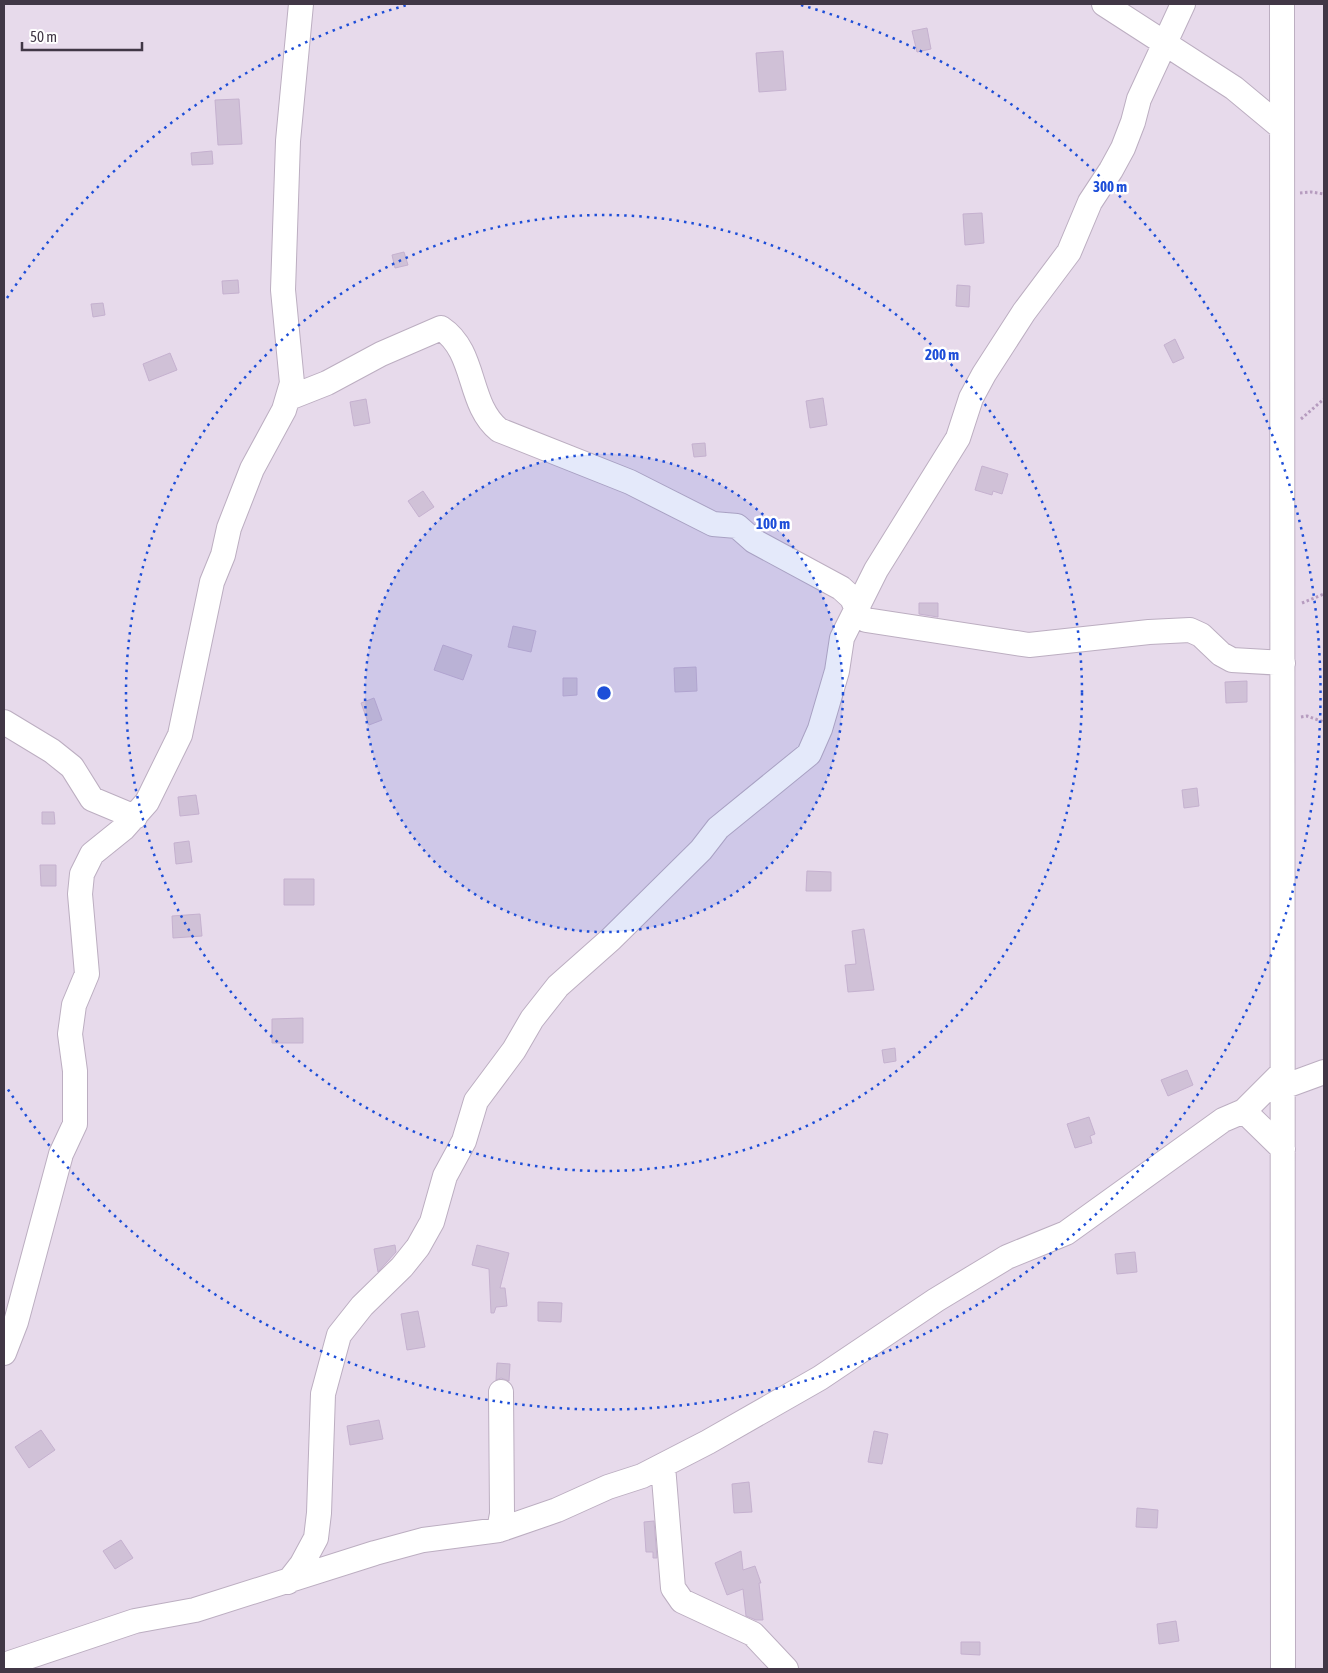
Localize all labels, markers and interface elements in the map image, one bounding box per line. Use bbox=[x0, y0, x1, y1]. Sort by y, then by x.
scale bar bbox=[22, 20, 142, 52]
text: 50 m bbox=[30, 28, 57, 45]
text: 300 m bbox=[1093, 178, 1127, 195]
text: 200 m bbox=[925, 346, 959, 363]
text: 100 m bbox=[756, 515, 790, 532]
centre of rings bbox=[595, 684, 613, 702]

